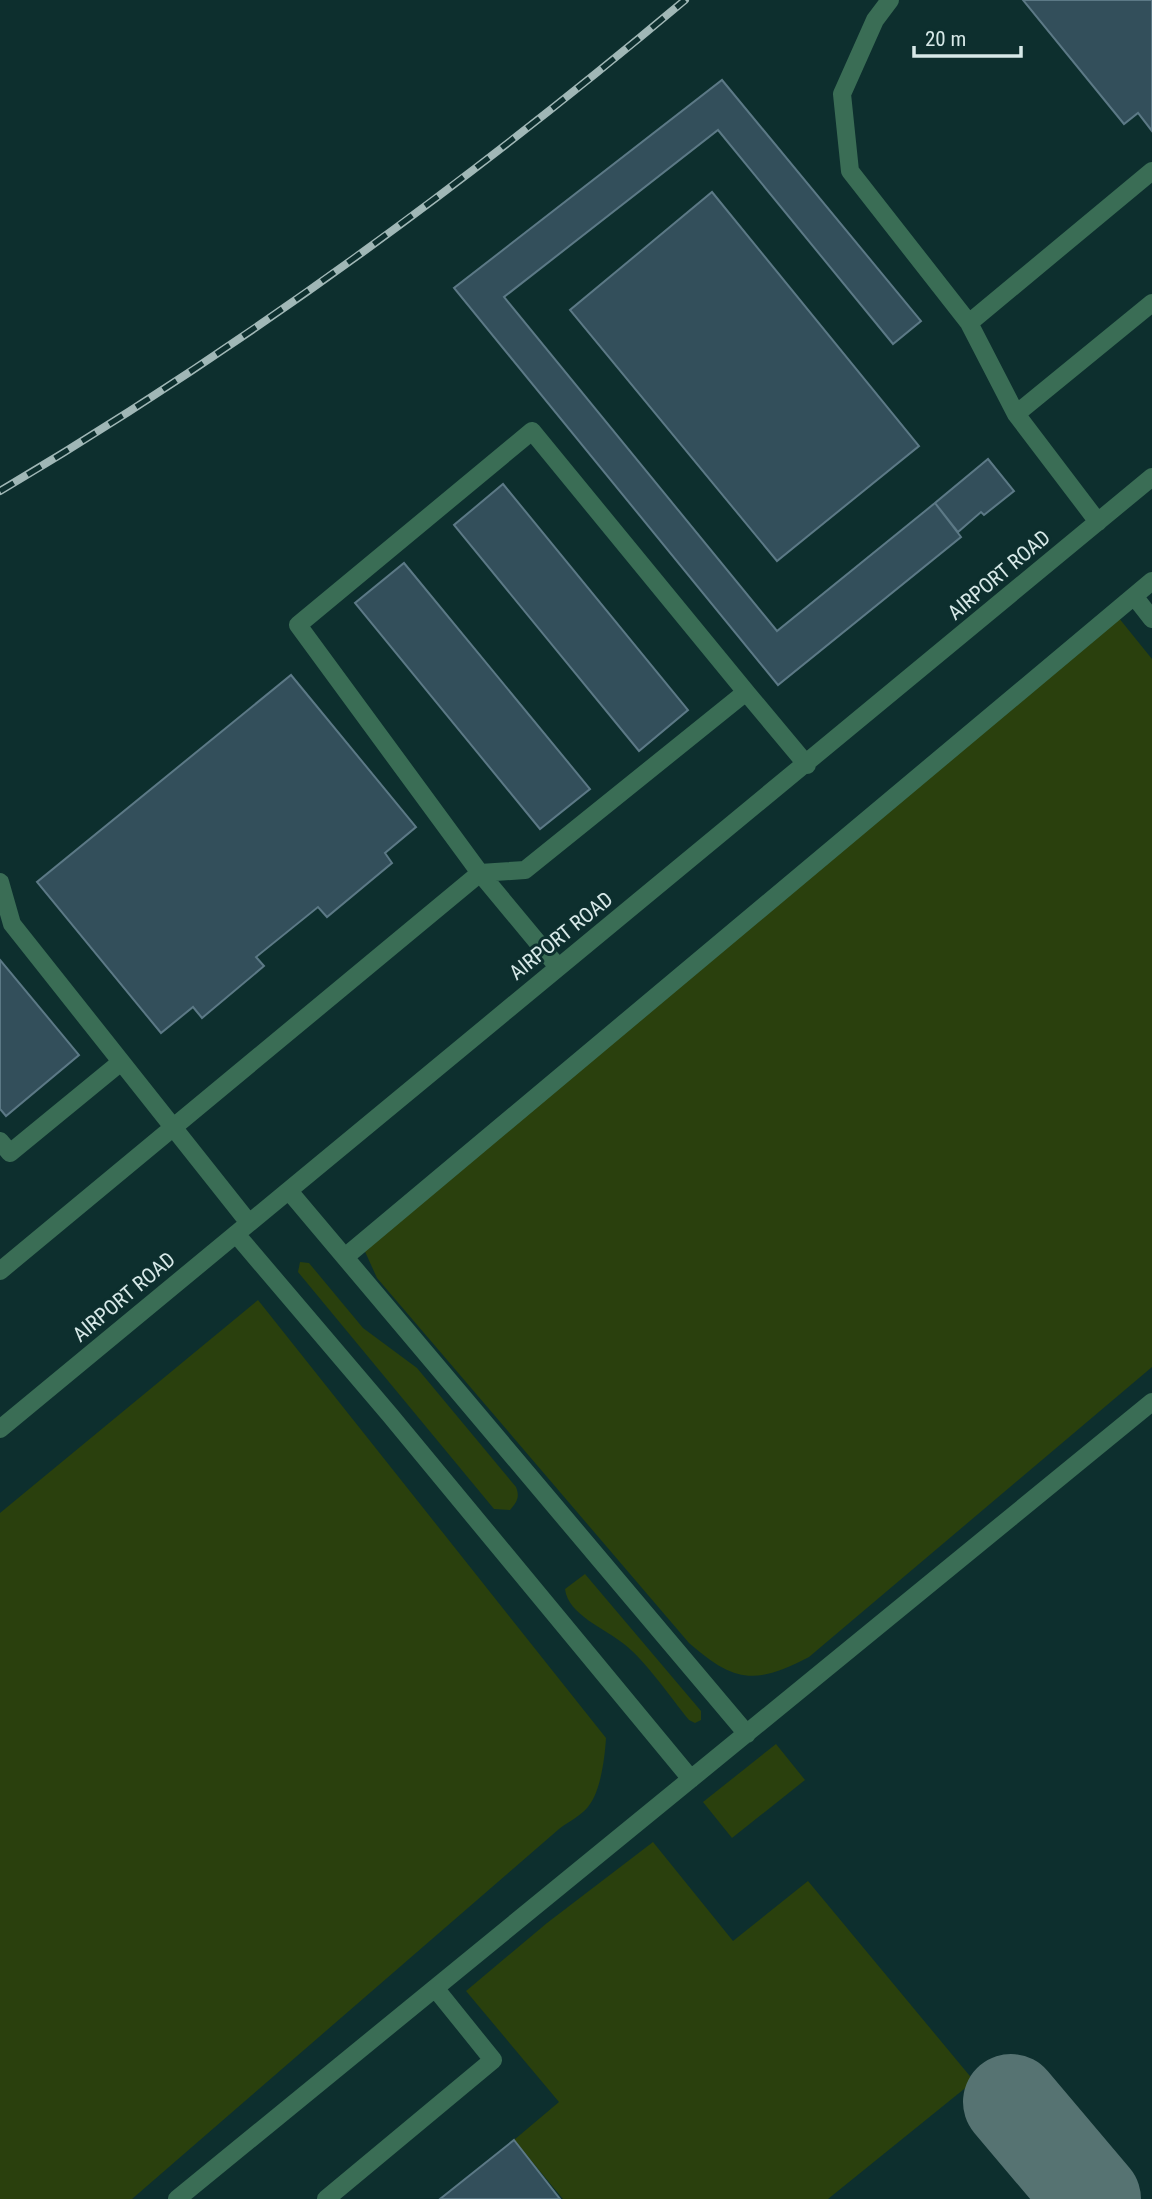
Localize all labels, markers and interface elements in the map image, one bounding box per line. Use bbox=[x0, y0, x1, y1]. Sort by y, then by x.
scale bar bbox=[914, 14, 1021, 58]
text: 20 m bbox=[925, 27, 966, 51]
street label: AIRPORT ROAD bbox=[943, 525, 1055, 625]
street label: AIRPORT ROAD bbox=[504, 887, 618, 985]
street label: AIRPORT ROAD bbox=[68, 1247, 180, 1347]

